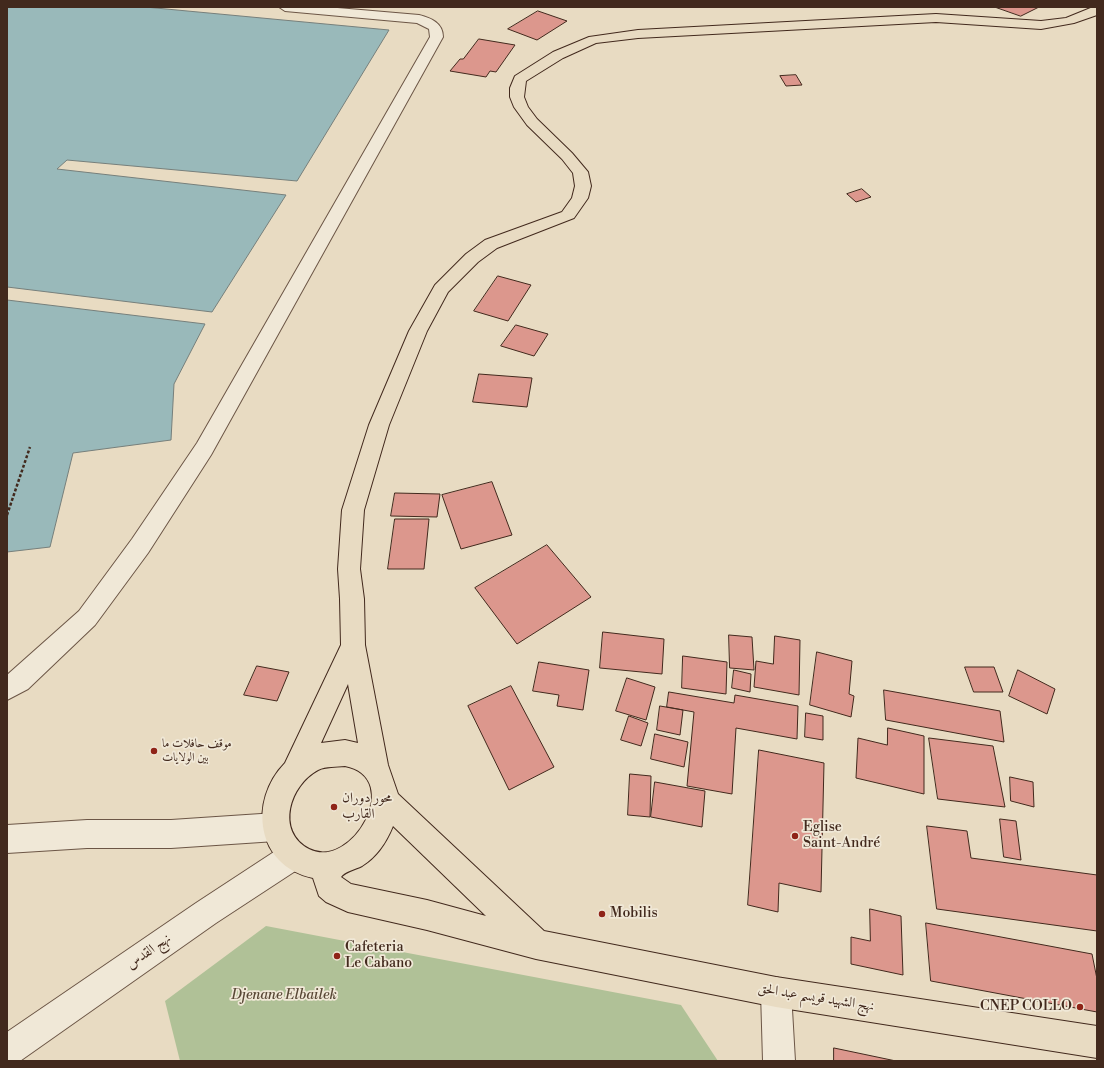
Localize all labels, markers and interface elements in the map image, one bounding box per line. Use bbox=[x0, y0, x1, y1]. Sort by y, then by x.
place label: موقف حافلات ما بين الولايات bbox=[162, 737, 232, 765]
marker: موقف حافلات ما بين الولايات bbox=[149, 746, 159, 756]
place label: محور دوران القارب bbox=[342, 791, 392, 824]
marker: محور دوران القارب bbox=[329, 802, 339, 812]
place label: Eglise Saint-André bbox=[803, 820, 880, 852]
marker: Eglise Saint-André bbox=[790, 831, 800, 841]
place label: Mobilis bbox=[610, 906, 658, 922]
marker: Mobilis bbox=[597, 909, 607, 919]
street label: نهج القدس bbox=[123, 931, 175, 973]
place label: Cafeteria Le Cabano bbox=[345, 940, 412, 972]
marker: Cafeteria Le Cabano bbox=[332, 951, 342, 961]
street label: نهج الشهيد قويسم عبد الحق bbox=[757, 981, 875, 1015]
park label: Djenane Elbailek bbox=[231, 988, 337, 1004]
place label: CNEP COLLO bbox=[980, 999, 1072, 1015]
marker: CNEP COLLO bbox=[1075, 1002, 1085, 1012]

